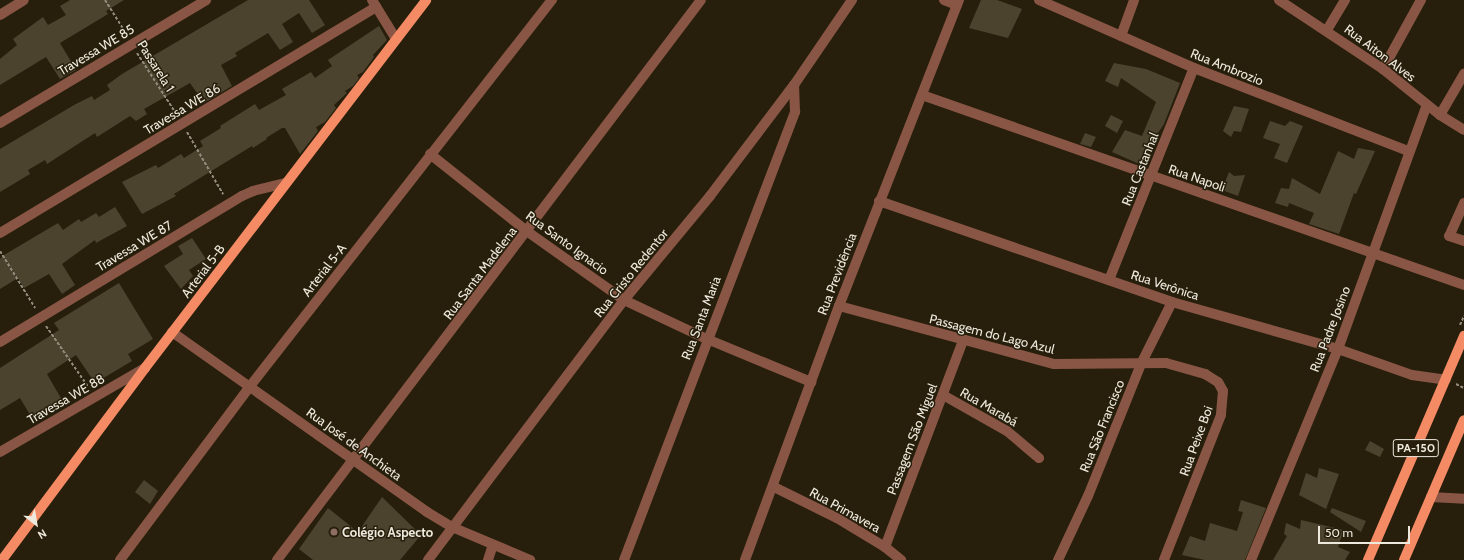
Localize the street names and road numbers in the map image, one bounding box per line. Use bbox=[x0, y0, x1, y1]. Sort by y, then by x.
street label: Travessa WE 85 bbox=[55, 21, 137, 79]
street label: Rua Aiton Alves bbox=[1341, 21, 1419, 85]
street label: Passarela 1 bbox=[134, 37, 178, 95]
street label: Rua Ambrozio bbox=[1188, 45, 1266, 89]
street label: Travessa WE 86 bbox=[141, 80, 223, 138]
street label: Rua Castanhal bbox=[1118, 130, 1162, 208]
street label: Rua Napoli bbox=[1167, 161, 1227, 195]
street label: Rua Santo Ignacio bbox=[523, 208, 611, 278]
street label: Travessa WE 87 bbox=[93, 217, 175, 275]
street label: Rua Santa Madelena bbox=[440, 224, 520, 322]
street label: Rua Cristo Redentor bbox=[591, 226, 671, 320]
street label: Rua Previdência bbox=[814, 231, 860, 317]
street label: Arterial 5-A bbox=[299, 240, 349, 300]
street label: Arterial 5-B bbox=[178, 241, 228, 301]
street label: Rua Verônica bbox=[1129, 267, 1201, 303]
street label: Rua Santa Maria bbox=[678, 274, 724, 362]
street label: Rua Padre Josino bbox=[1306, 284, 1354, 374]
street label: Passagem do Lago Azul bbox=[928, 311, 1056, 357]
street label: Travessa WE 88 bbox=[24, 371, 108, 427]
street label: Rua São Francisco bbox=[1076, 378, 1128, 474]
street label: Passagem São Miguel bbox=[884, 381, 940, 497]
street label: Rua Marabá bbox=[957, 384, 1021, 430]
street label: Rua José de Anchieta bbox=[303, 404, 405, 484]
street label: Rua Peixe Boi bbox=[1176, 404, 1216, 478]
road number: PA-150 bbox=[1392, 438, 1440, 458]
street label: Rua Primavera bbox=[807, 484, 883, 536]

